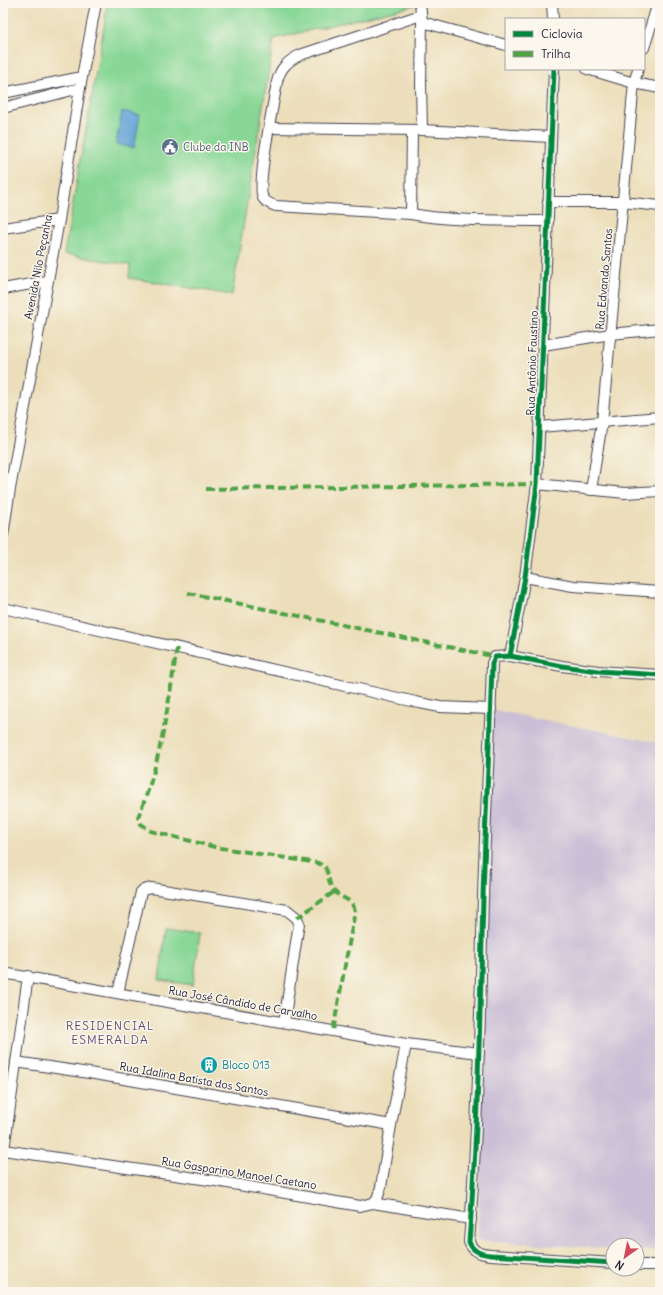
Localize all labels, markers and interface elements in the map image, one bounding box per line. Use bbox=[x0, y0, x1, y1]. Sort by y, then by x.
legend bbox=[505, 18, 645, 70]
text: Ciclovia bbox=[541, 26, 583, 41]
text: Trilha bbox=[541, 46, 571, 61]
public building icon: Clube da INB bbox=[160, 137, 180, 157]
place label: Clube da INB bbox=[183, 140, 249, 154]
street label: Avenida Nilo Peçanha bbox=[21, 213, 55, 321]
street label: Rua Edvando Santos bbox=[593, 228, 615, 330]
street label: Rua Antônio Faustino bbox=[523, 310, 541, 416]
street label: Rua José Cândido de Carvalho bbox=[167, 983, 319, 1023]
district label: RESIDENCIAL ESMERALDA bbox=[66, 1018, 154, 1047]
building icon: Bloco 013 bbox=[199, 1055, 219, 1075]
place label: Bloco 013 bbox=[222, 1058, 270, 1072]
street label: Rua Idalina Batista dos Santos bbox=[119, 1059, 269, 1099]
street label: Rua Gasparino Manoel Caetano bbox=[161, 1154, 317, 1192]
north arrow bbox=[605, 1237, 645, 1277]
text: N bbox=[613, 1257, 627, 1273]

